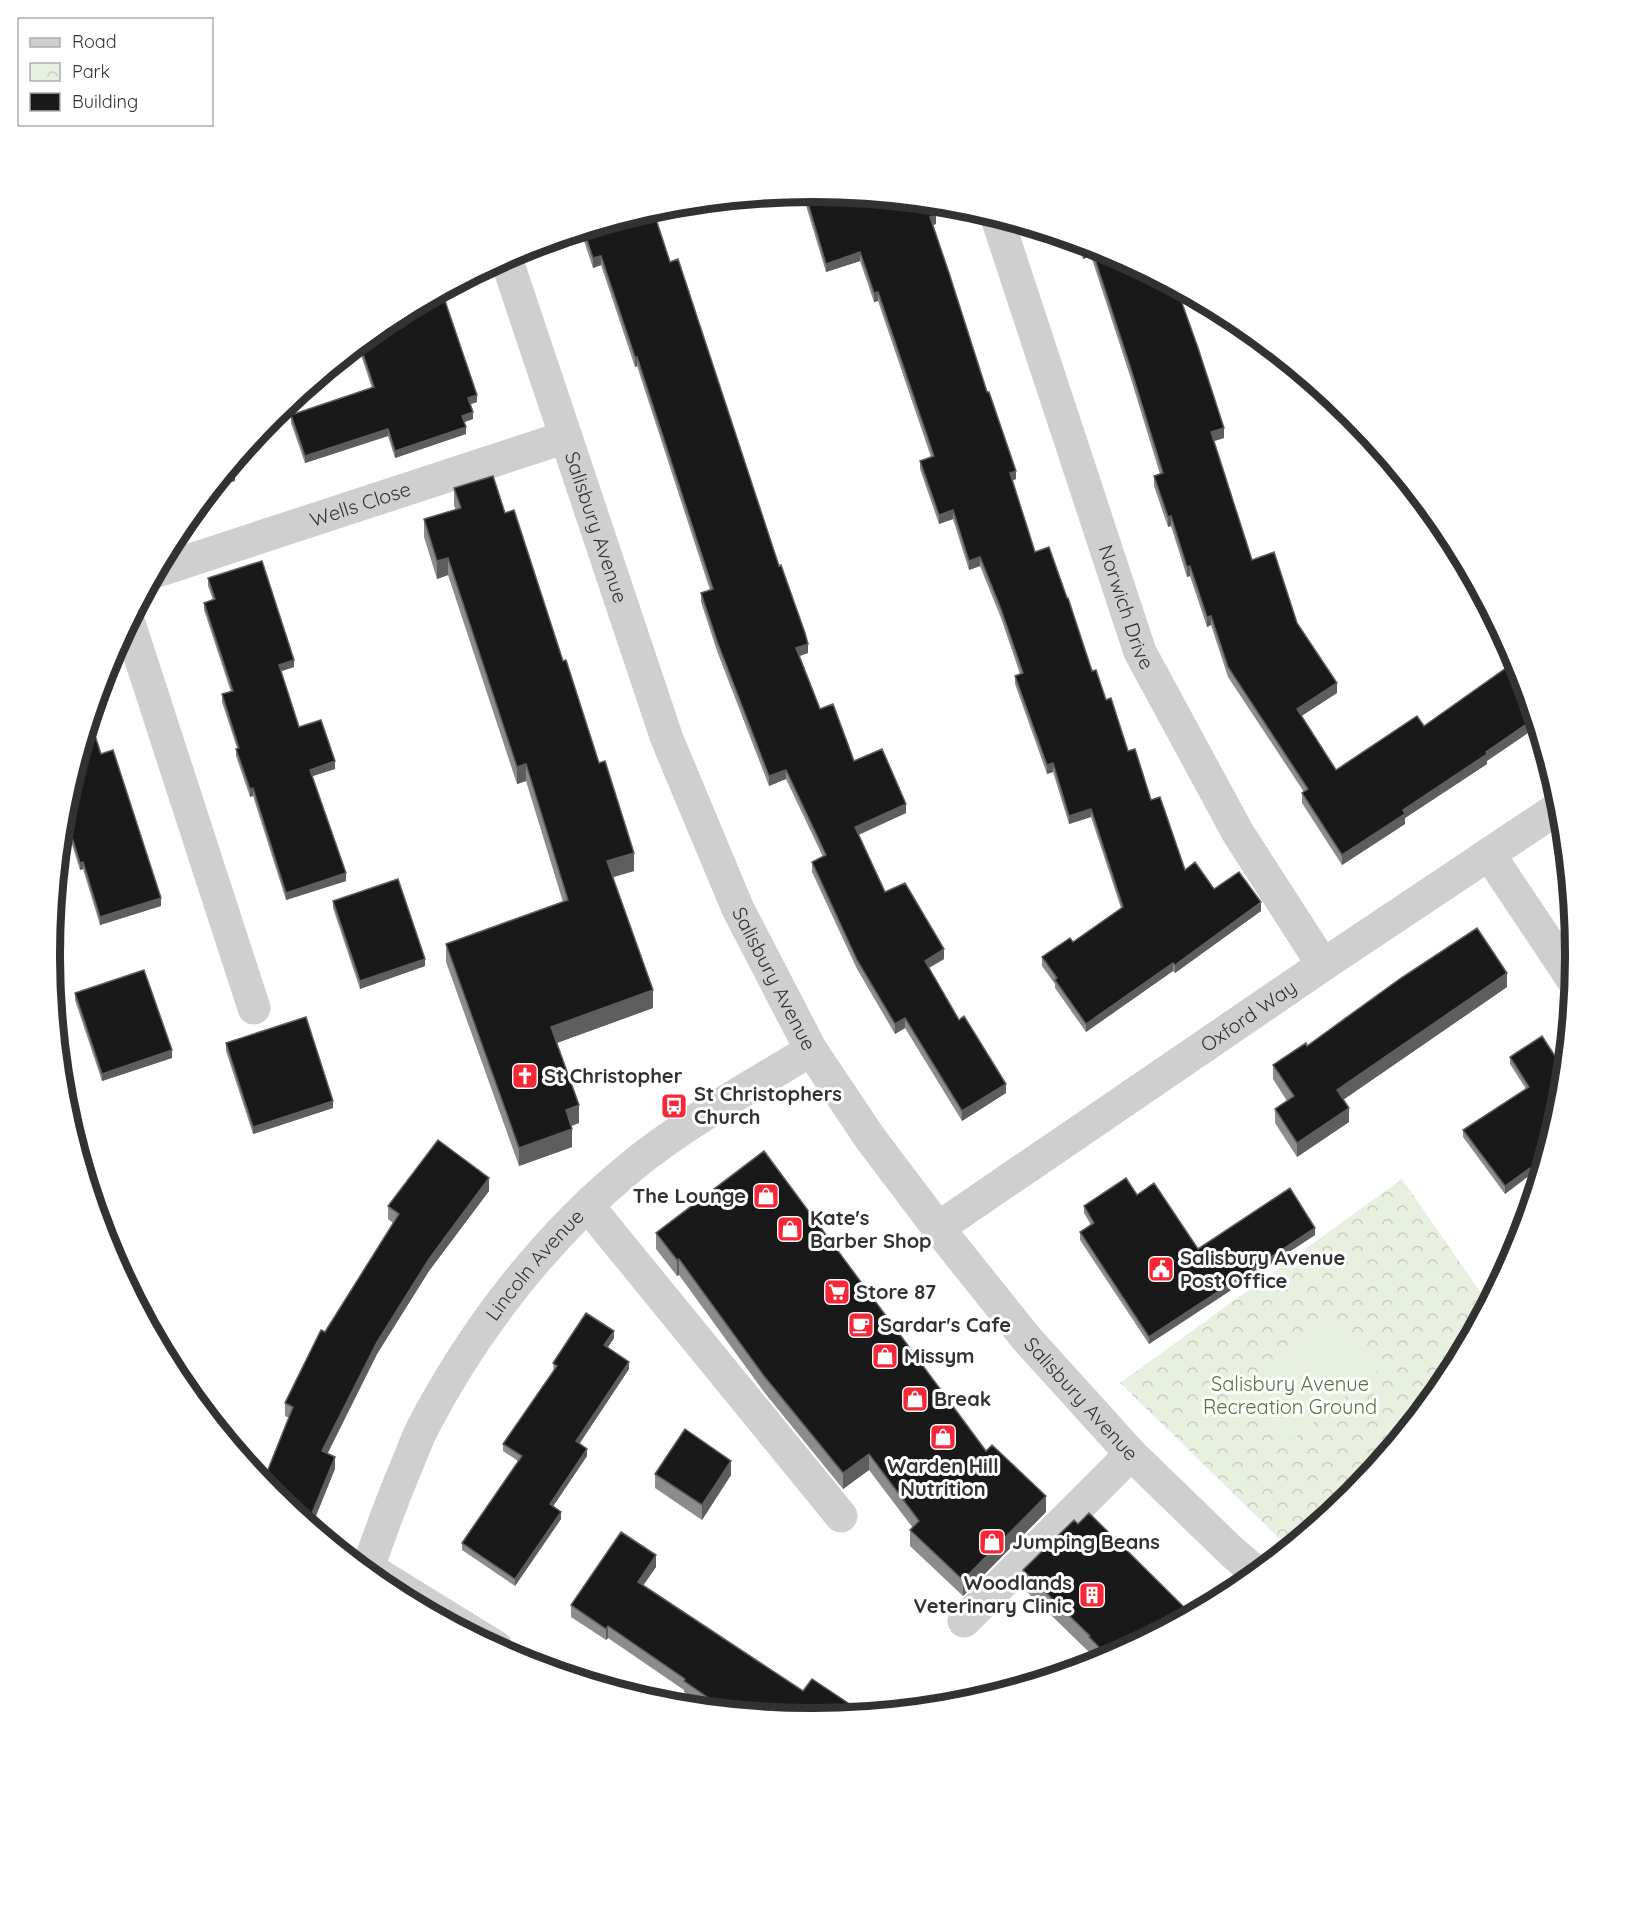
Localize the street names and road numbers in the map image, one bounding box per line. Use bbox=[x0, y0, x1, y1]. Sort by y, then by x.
street label: Salisbury Avenue bbox=[560, 448, 634, 606]
street label: Wells Close bbox=[307, 476, 414, 532]
street label: Norwich Drive bbox=[1094, 542, 1160, 674]
street label: Salisbury Avenue bbox=[727, 903, 822, 1054]
street label: Oxford Way bbox=[1195, 974, 1301, 1057]
street label: Lincoln Avenue bbox=[480, 1203, 589, 1325]
street label: Salisbury Avenue bbox=[1019, 1332, 1144, 1466]

